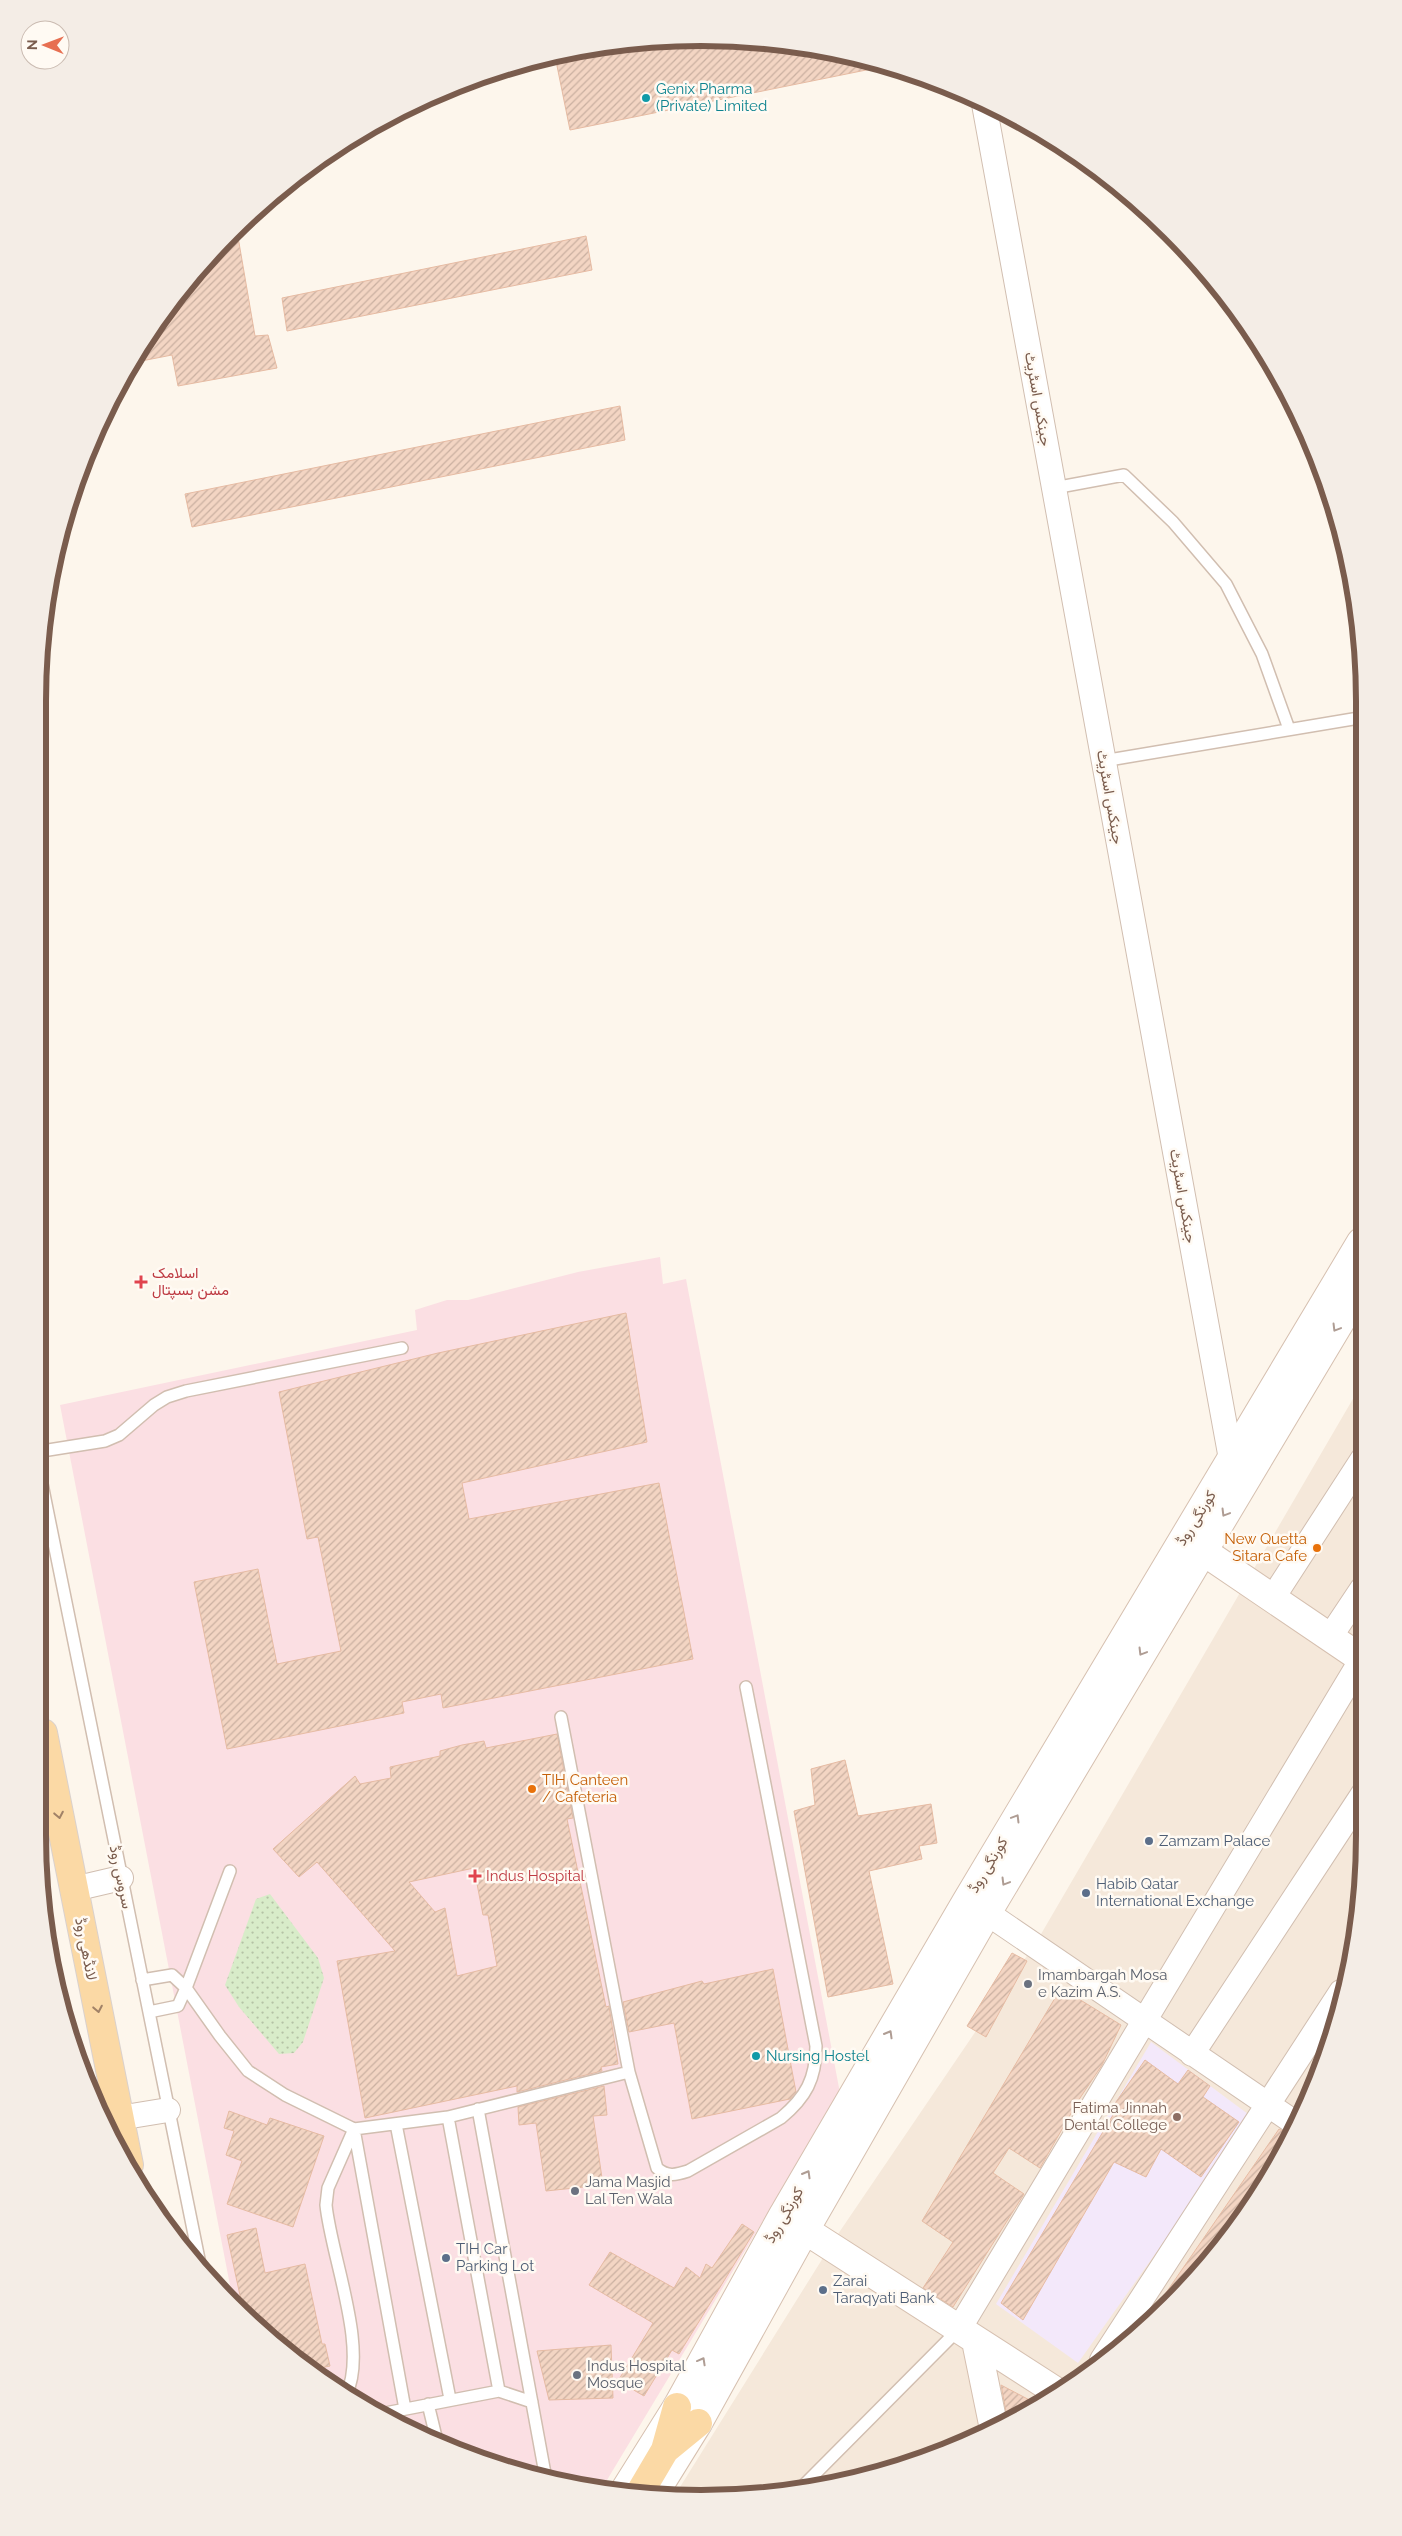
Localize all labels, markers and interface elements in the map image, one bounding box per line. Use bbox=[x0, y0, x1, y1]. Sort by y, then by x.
north arrow bbox=[20, 20, 70, 70]
text: N bbox=[24, 39, 40, 50]
place label: Genix Pharma (Private) Limited bbox=[656, 80, 767, 115]
marker: Genix Pharma (Private) Limited bbox=[640, 92, 652, 104]
street label: جینکس اسٹریٹ bbox=[1020, 350, 1055, 448]
street label: جینکس اسٹریٹ bbox=[1092, 748, 1127, 846]
street label: جینکس اسٹریٹ bbox=[1165, 1147, 1200, 1245]
place label: اسلامک مشن ہسپتال bbox=[152, 1264, 229, 1300]
marker: اسلامک مشن ہسپتال bbox=[134, 1275, 148, 1289]
one-way arrow bbox=[1332, 1323, 1342, 1332]
street label: کورنگی روڈ bbox=[1172, 1487, 1221, 1549]
one-way arrow bbox=[1222, 1507, 1232, 1516]
place label: New Quetta Sitara Cafe bbox=[1224, 1530, 1307, 1565]
marker: New Quetta Sitara Cafe bbox=[1311, 1542, 1323, 1554]
one-way arrow bbox=[1138, 1647, 1148, 1656]
place label: TIH Canteen / Cafeteria bbox=[542, 1771, 628, 1806]
marker: TIH Canteen / Cafeteria bbox=[526, 1783, 538, 1795]
one-way arrow bbox=[53, 1811, 64, 1820]
one-way arrow bbox=[1010, 1815, 1020, 1824]
place label: Zamzam Palace bbox=[1159, 1832, 1270, 1850]
street label: کورنگی روڈ bbox=[964, 1834, 1013, 1897]
marker: Zamzam Palace bbox=[1143, 1835, 1155, 1847]
street label: سروس روڈ bbox=[105, 1844, 137, 1911]
place label: Indus Hospital bbox=[486, 1867, 586, 1885]
marker: Indus Hospital bbox=[468, 1869, 482, 1883]
place label: Habib Qatar International Exchange bbox=[1096, 1875, 1254, 1910]
one-way arrow bbox=[1002, 1877, 1012, 1886]
marker: Habib Qatar International Exchange bbox=[1080, 1887, 1092, 1899]
street label: لانڈھی روڈ bbox=[70, 1916, 101, 1982]
place label: Imambargah Mosa e Kazim A.S. bbox=[1038, 1966, 1167, 2001]
marker: Imambargah Mosa e Kazim A.S. bbox=[1022, 1978, 1034, 1990]
one-way arrow bbox=[92, 2005, 102, 2013]
one-way arrow bbox=[883, 2030, 893, 2039]
place label: Nursing Hostel bbox=[766, 2047, 870, 2065]
marker: Nursing Hostel bbox=[750, 2050, 762, 2062]
place label: Fatima Jinnah Dental College bbox=[1064, 2099, 1167, 2134]
marker: Fatima Jinnah Dental College bbox=[1171, 2111, 1183, 2123]
one-way arrow bbox=[801, 2170, 811, 2179]
place label: Jama Masjid Lal Ten Wala bbox=[585, 2173, 673, 2208]
street label: کورنگی روڈ bbox=[761, 2183, 808, 2247]
marker: Jama Masjid Lal Ten Wala bbox=[569, 2185, 581, 2197]
place label: TIH Car Parking Lot bbox=[456, 2240, 534, 2275]
marker: TIH Car Parking Lot bbox=[440, 2252, 452, 2264]
place label: Zarai Taraqyati Bank bbox=[833, 2272, 934, 2307]
marker: Zarai Taraqyati Bank bbox=[817, 2284, 829, 2296]
place label: Indus Hospital Mosque bbox=[587, 2357, 687, 2392]
one-way arrow bbox=[696, 2358, 706, 2367]
marker: Indus Hospital Mosque bbox=[571, 2369, 583, 2381]

